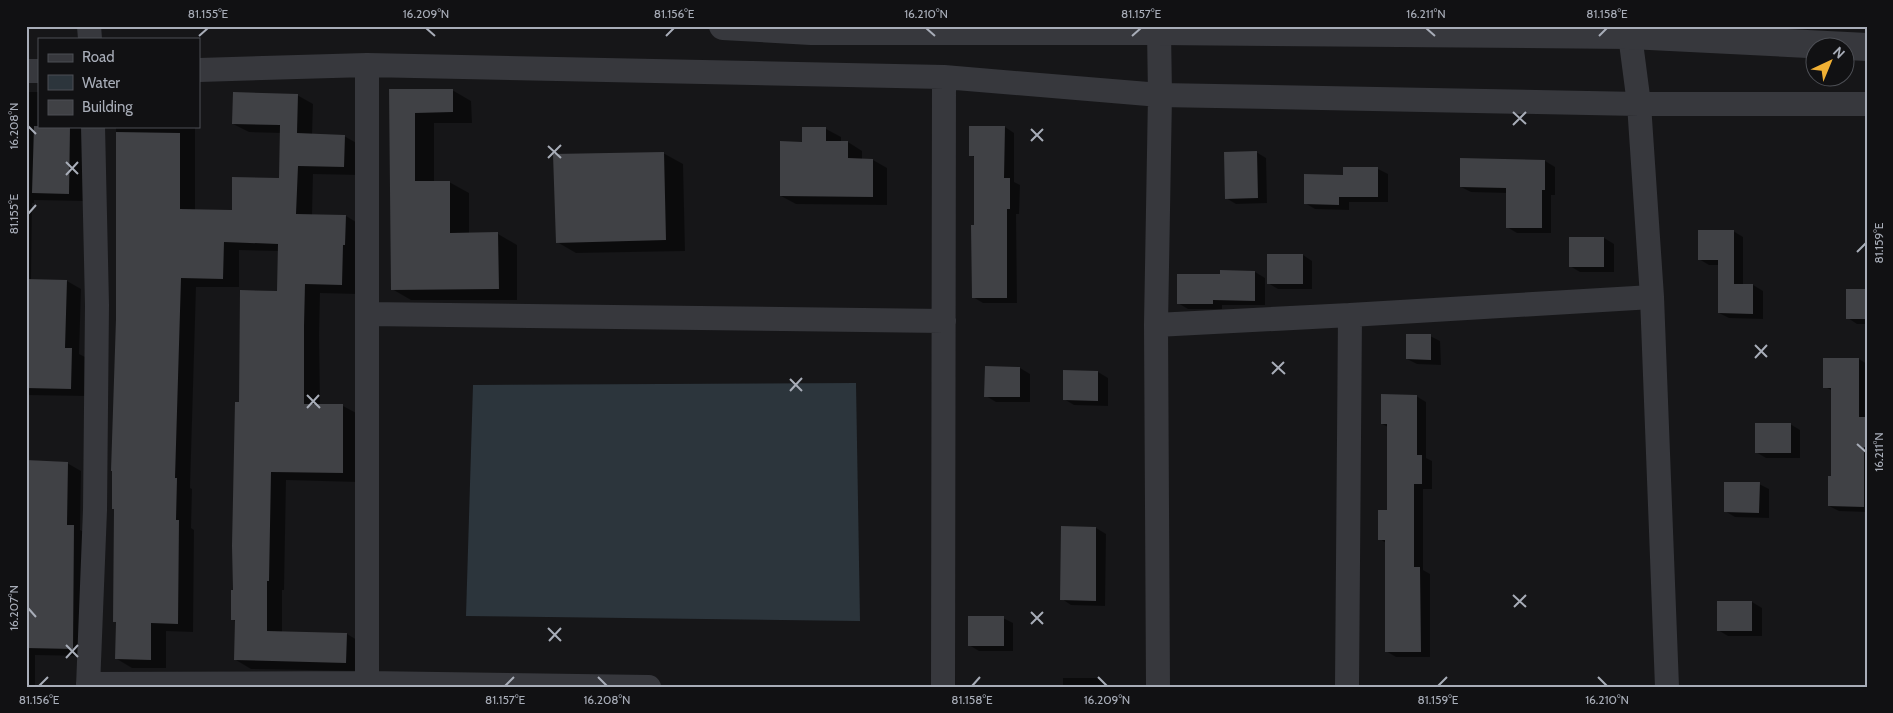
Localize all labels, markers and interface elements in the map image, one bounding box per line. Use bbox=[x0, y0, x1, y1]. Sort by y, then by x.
text: 81.155°E bbox=[188, 6, 229, 21]
text: 16.209°N bbox=[403, 6, 449, 21]
text: 81.156°E bbox=[654, 6, 695, 21]
text: 16.210°N bbox=[904, 6, 948, 21]
text: 81.157°E bbox=[1121, 6, 1161, 21]
text: 16.211°N bbox=[1406, 6, 1446, 21]
text: 81.158°E bbox=[1586, 6, 1628, 21]
legend bbox=[38, 38, 200, 128]
north arrow bbox=[1806, 38, 1856, 88]
text: N bbox=[1829, 43, 1849, 63]
text: Road bbox=[82, 48, 115, 66]
text: Water bbox=[82, 74, 120, 92]
text: Building bbox=[82, 98, 133, 116]
text: 16.208°N bbox=[6, 102, 21, 150]
text: 81.155°E bbox=[6, 193, 21, 234]
text: 81.159°E bbox=[1871, 222, 1886, 263]
text: 16.211°N bbox=[1871, 432, 1886, 472]
text: 16.207°N bbox=[6, 585, 21, 631]
text: 81.156°E bbox=[19, 692, 60, 707]
text: 81.157°E bbox=[485, 692, 525, 707]
text: 16.208°N bbox=[583, 692, 631, 707]
text: 81.158°E bbox=[951, 692, 993, 707]
text: 16.209°N bbox=[1084, 692, 1130, 707]
text: 81.159°E bbox=[1418, 692, 1459, 707]
text: 16.210°N bbox=[1585, 692, 1629, 707]

